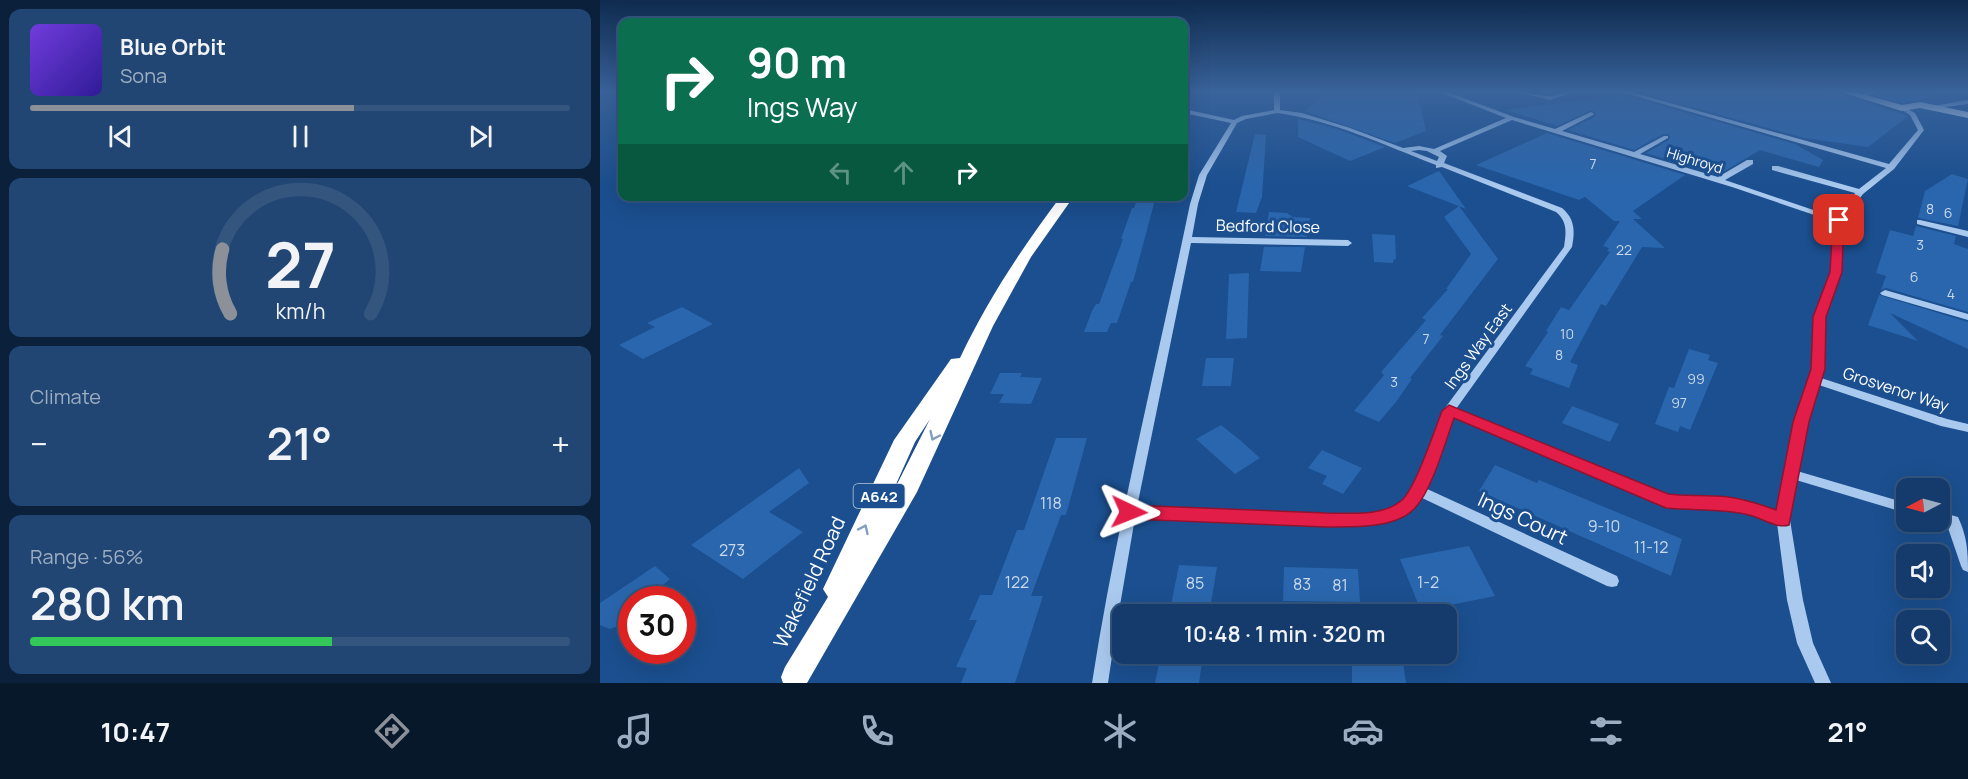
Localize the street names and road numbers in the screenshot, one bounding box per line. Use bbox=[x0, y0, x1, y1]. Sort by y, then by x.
street label: Highroyd bbox=[1665, 142, 1725, 178]
street label: Bedford Close bbox=[1216, 214, 1320, 238]
street label: Ings Way East bbox=[1439, 299, 1517, 393]
street label: Grosvenor Way bbox=[1840, 362, 1952, 417]
road number: A642 bbox=[854, 484, 904, 508]
street label: Ings Court bbox=[1474, 485, 1572, 551]
street label: Wakefield Road bbox=[767, 512, 851, 652]

